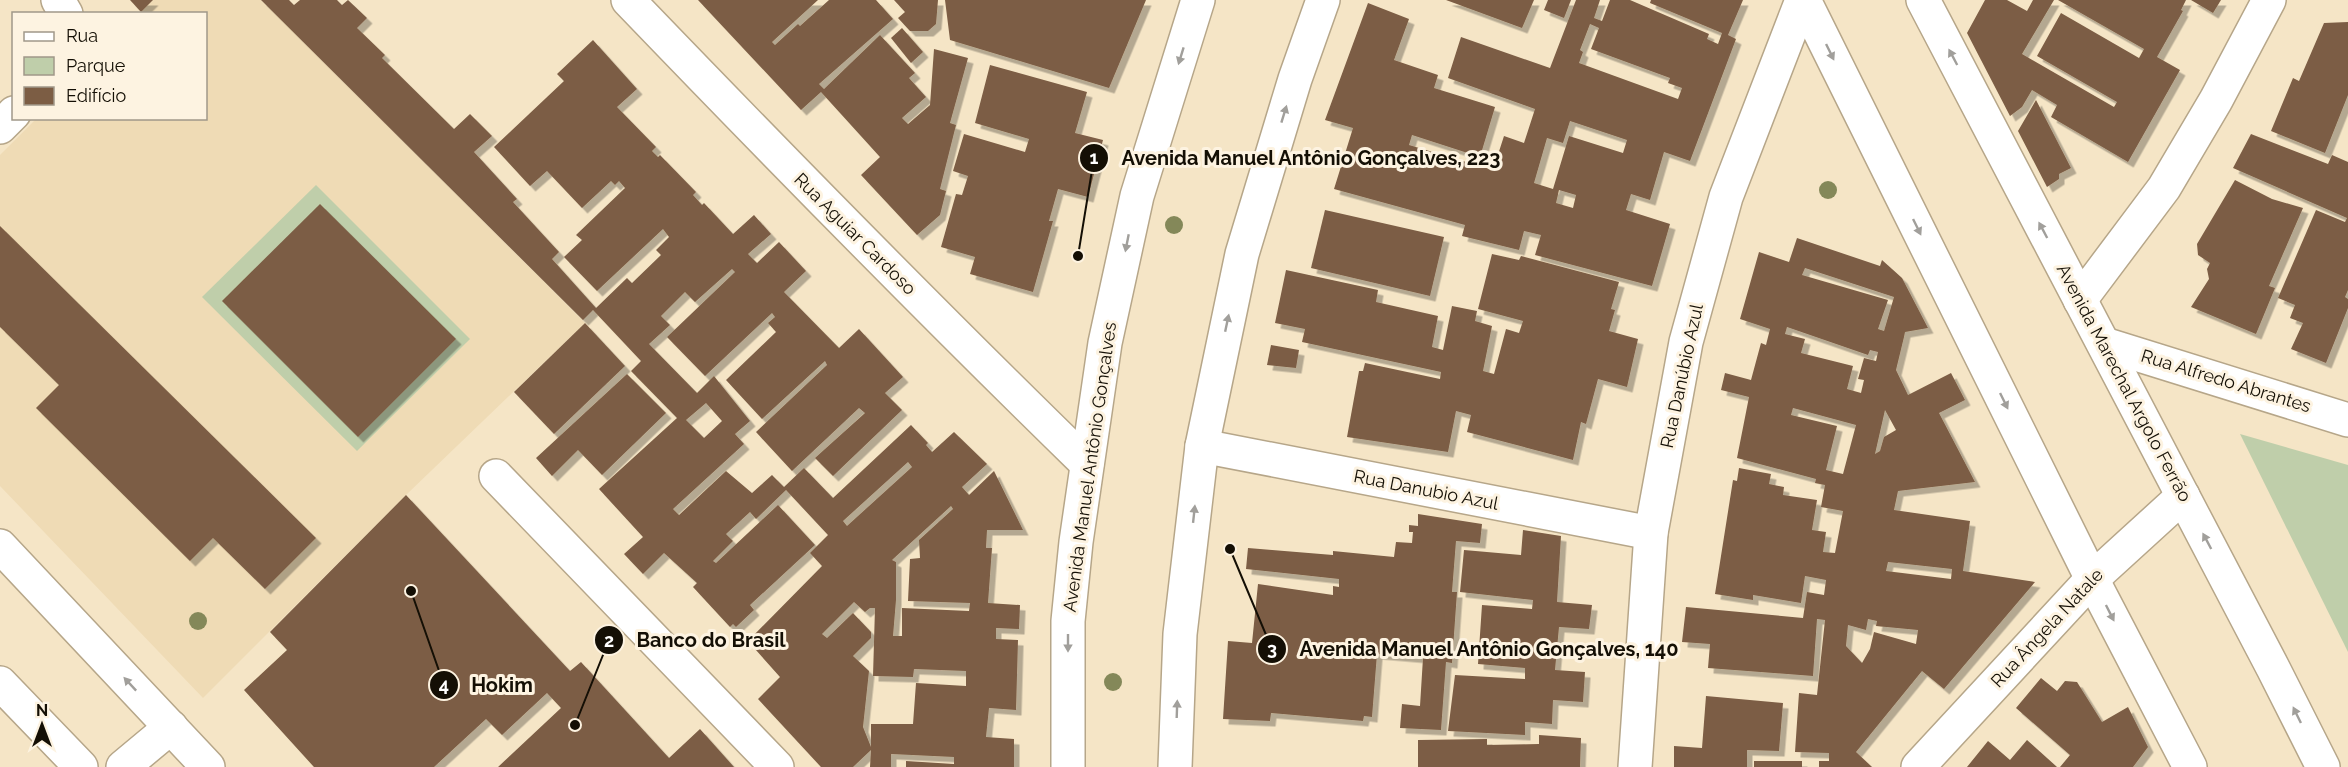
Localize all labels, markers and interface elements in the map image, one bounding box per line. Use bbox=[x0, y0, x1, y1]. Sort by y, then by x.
legend bbox=[12, 12, 207, 120]
text: Rua bbox=[66, 25, 98, 46]
one-way arrow bbox=[1825, 44, 1834, 61]
one-way arrow bbox=[1176, 47, 1185, 65]
one-way arrow bbox=[1948, 48, 1958, 65]
text: Parque bbox=[66, 55, 126, 76]
text: Edifício bbox=[66, 85, 126, 106]
one-way arrow bbox=[1280, 105, 1289, 123]
callout: Avenida Manuel Antônio Gonçalves, 223 bbox=[1079, 139, 1513, 177]
text: Avenida Manuel Antônio Gonçalves, 223 bbox=[1121, 146, 1501, 170]
text: 1 bbox=[1090, 147, 1099, 168]
street label: Rua Aguiar Cardoso bbox=[790, 168, 921, 299]
one-way arrow bbox=[1912, 218, 1921, 235]
one-way arrow bbox=[2038, 221, 2048, 238]
one-way arrow bbox=[1122, 234, 1131, 253]
street label: Avenida Marechal Argolo Ferrão bbox=[2053, 260, 2196, 505]
street label: Rua Danúbio Azul bbox=[1656, 302, 1707, 450]
one-way arrow bbox=[1223, 313, 1233, 332]
street label: Avenida Manuel Antônio Gonçalves bbox=[1059, 320, 1120, 613]
street label: Rua Alfredo Abrantes bbox=[2139, 345, 2314, 416]
one-way arrow bbox=[1999, 393, 2009, 410]
street label: Rua Danubio Azul bbox=[1352, 465, 1500, 514]
one-way arrow bbox=[1189, 505, 1199, 524]
one-way arrow bbox=[2202, 533, 2212, 550]
street label: Rua Ângela Natale bbox=[1985, 563, 2107, 691]
one-way arrow bbox=[2105, 605, 2115, 622]
callout: Banco do Brasil bbox=[594, 621, 797, 659]
text: Banco do Brasil bbox=[636, 628, 786, 652]
text: 2 bbox=[604, 630, 614, 651]
callout: Avenida Manuel Antônio Gonçalves, 140 bbox=[1257, 630, 1691, 668]
one-way arrow bbox=[1063, 634, 1073, 653]
text: Avenida Manuel Antônio Gonçalves, 140 bbox=[1300, 637, 1678, 661]
text: 3 bbox=[1267, 638, 1277, 659]
callout: Hokim bbox=[429, 666, 544, 704]
text: Hokim bbox=[471, 673, 533, 697]
text: 4 bbox=[439, 674, 449, 695]
one-way arrow bbox=[124, 677, 138, 691]
north arrow bbox=[12, 695, 72, 755]
one-way arrow bbox=[1173, 699, 1182, 718]
text: N bbox=[36, 701, 48, 720]
one-way arrow bbox=[2292, 706, 2301, 723]

